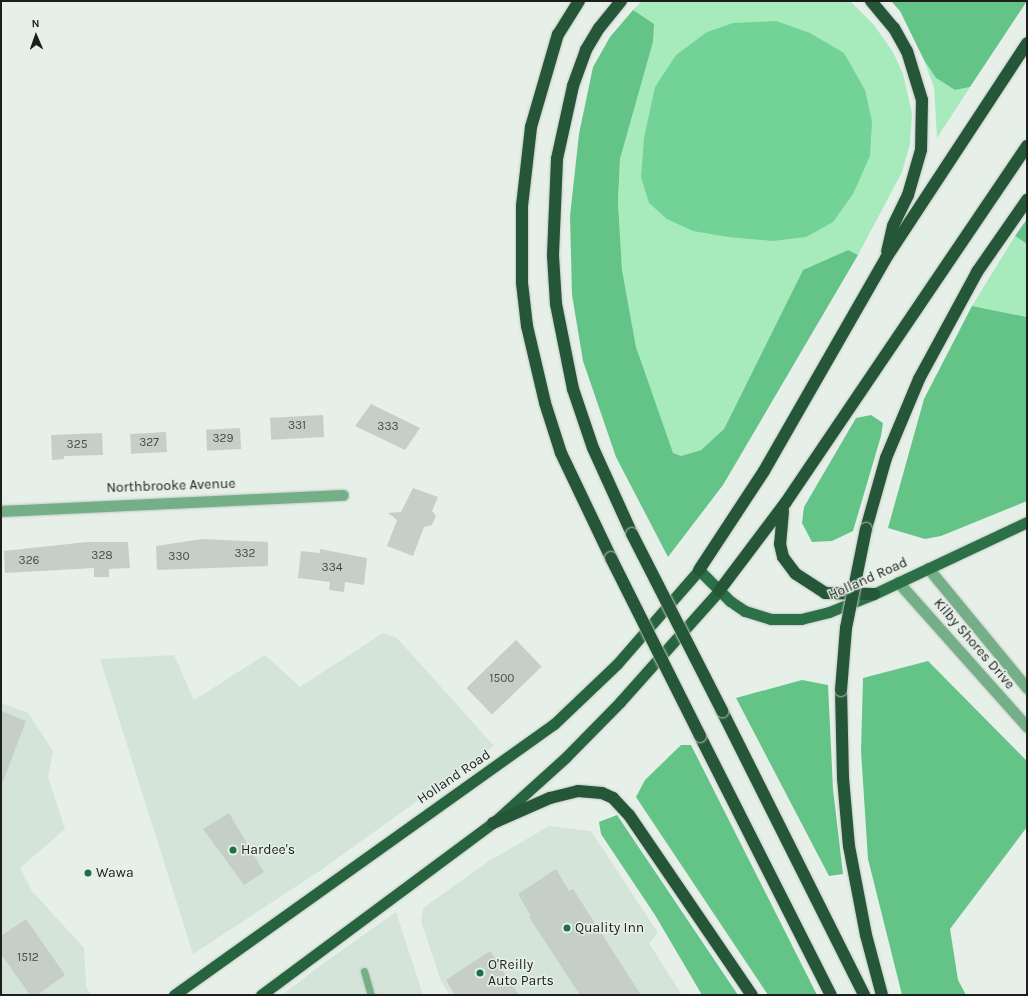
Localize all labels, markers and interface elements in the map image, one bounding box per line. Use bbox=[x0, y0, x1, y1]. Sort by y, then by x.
north arrow bbox=[16, 16, 56, 56]
text: N bbox=[31, 17, 40, 30]
house number: 331 bbox=[288, 419, 306, 433]
house number: 333 bbox=[377, 420, 399, 434]
house number: 329 bbox=[213, 432, 233, 446]
house number: 327 bbox=[139, 436, 159, 450]
house number: 325 bbox=[67, 438, 87, 452]
street label: Northbrooke Avenue bbox=[106, 475, 236, 497]
house number: 332 bbox=[234, 547, 256, 561]
house number: 328 bbox=[91, 549, 113, 563]
house number: 330 bbox=[168, 550, 190, 564]
house number: 326 bbox=[19, 554, 39, 568]
street label: Holland Road bbox=[826, 554, 910, 604]
house number: 334 bbox=[322, 561, 342, 575]
street label: Kilby Shores Drive bbox=[930, 595, 1018, 693]
house number: 1500 bbox=[490, 672, 514, 686]
street label: Holland Road bbox=[414, 746, 494, 808]
place label: Hardee's bbox=[241, 842, 295, 858]
marker: Hardee's bbox=[228, 845, 238, 855]
place label: Wawa bbox=[96, 865, 134, 881]
marker: Wawa bbox=[83, 868, 93, 878]
place label: Quality Inn bbox=[575, 920, 644, 936]
marker: Quality Inn bbox=[562, 923, 572, 933]
house number: 1512 bbox=[17, 951, 39, 965]
place label: O'Reilly Auto Parts bbox=[488, 957, 554, 990]
marker: O'Reilly Auto Parts bbox=[475, 968, 485, 978]

